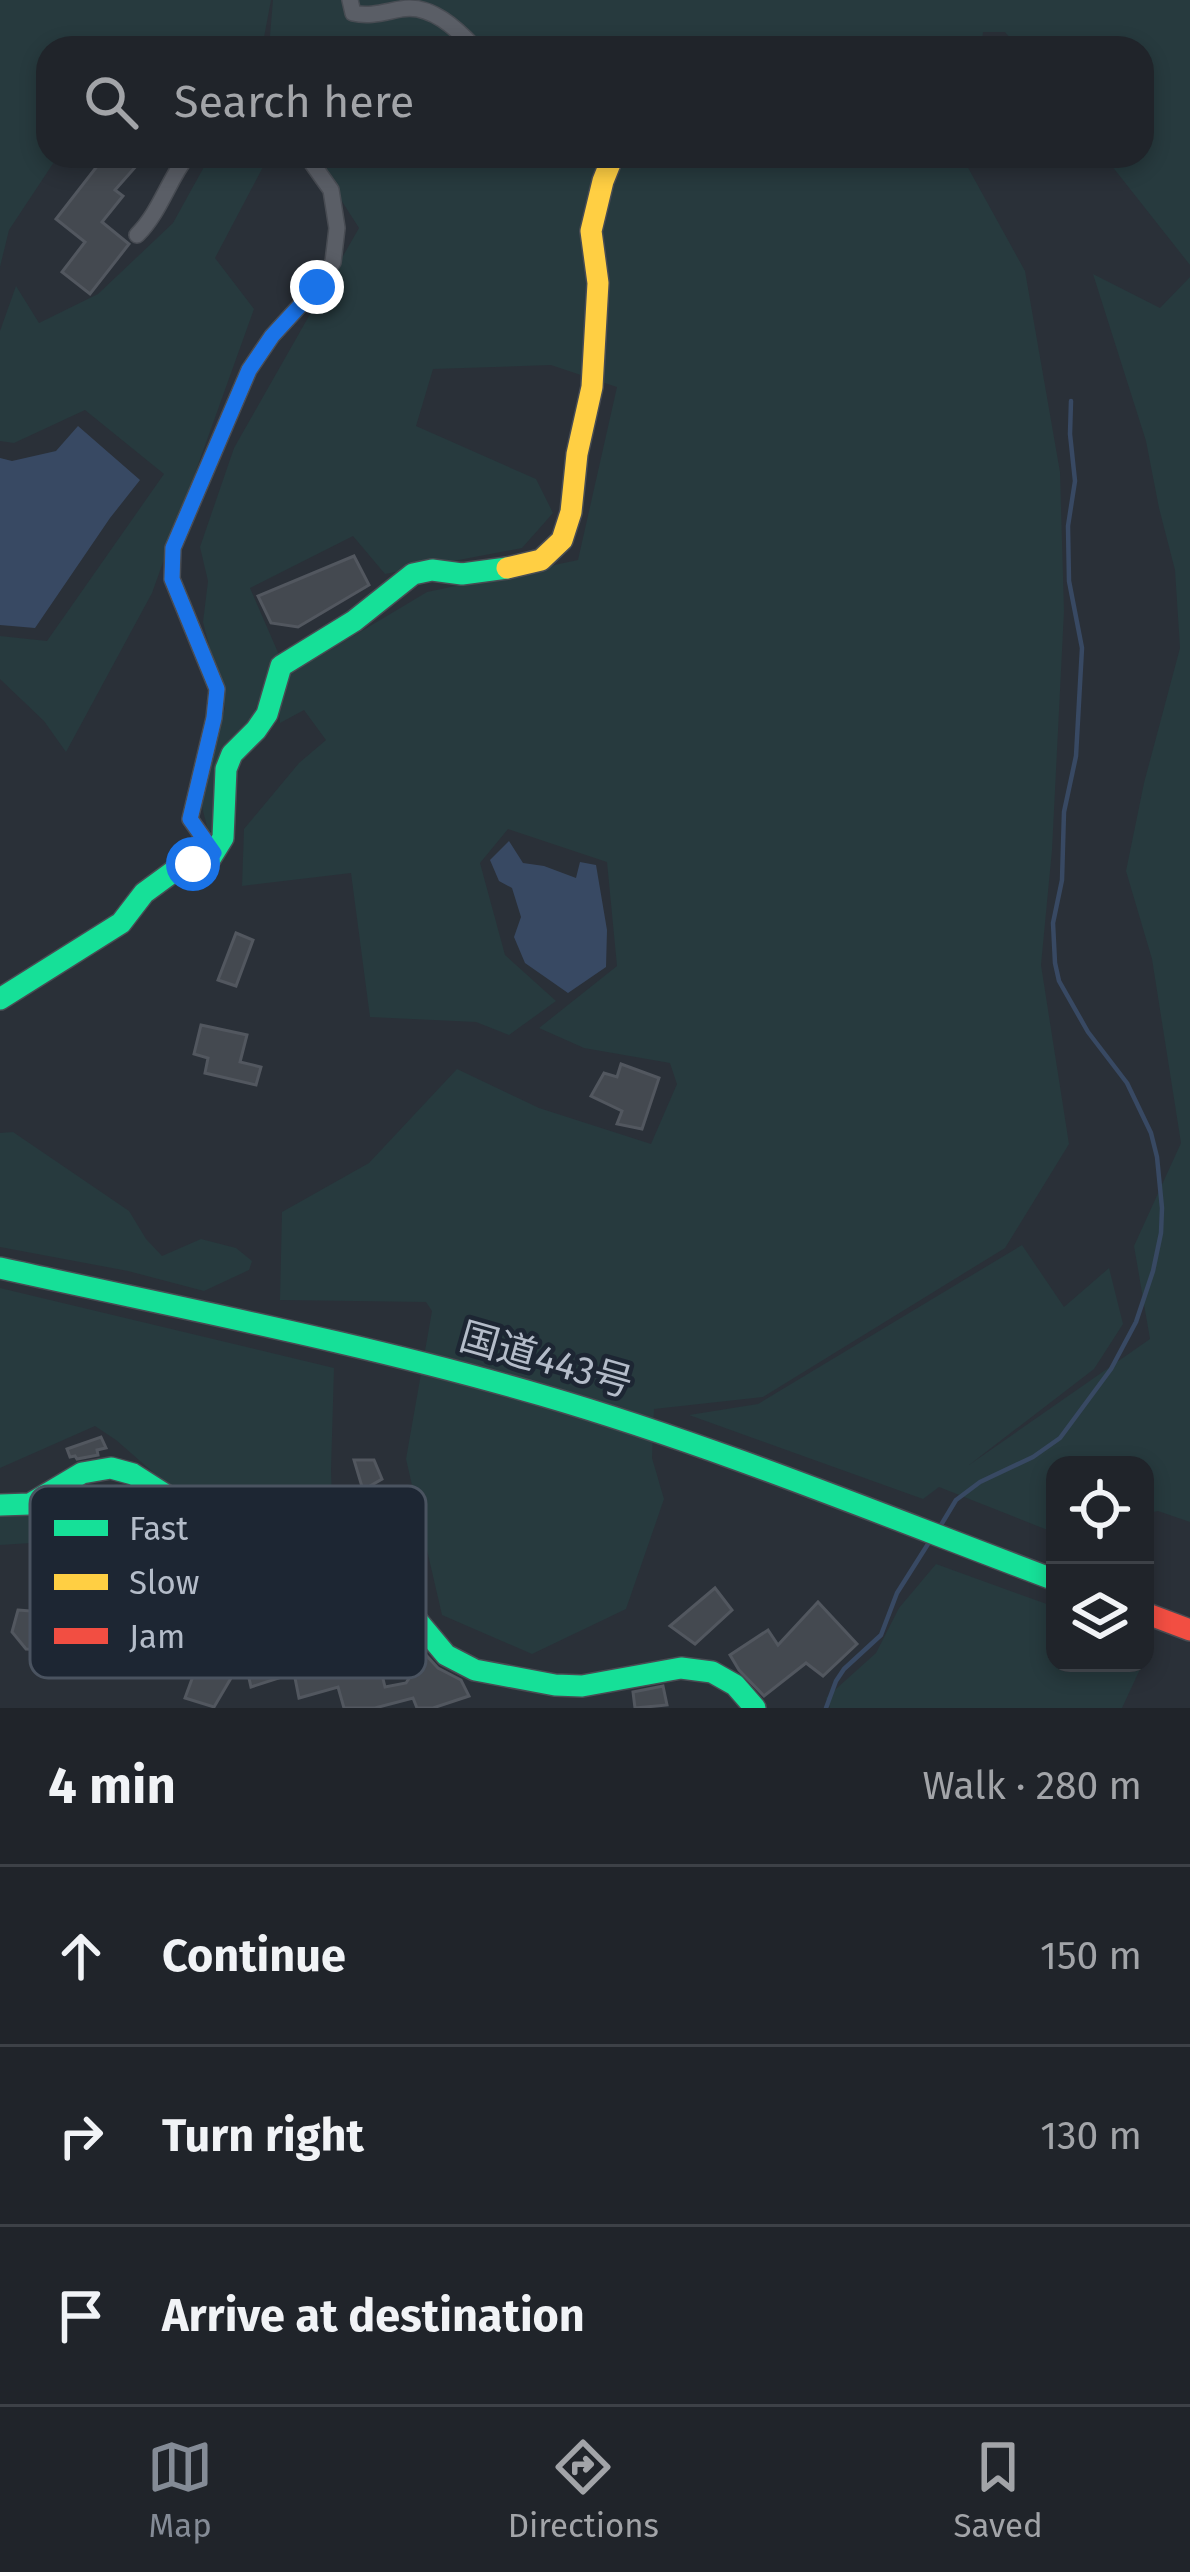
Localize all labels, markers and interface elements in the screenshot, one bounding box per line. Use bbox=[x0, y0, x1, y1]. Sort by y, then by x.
search box bbox=[36, 36, 1154, 168]
icon: search bbox=[78, 69, 144, 135]
text: Search here bbox=[174, 75, 414, 129]
route end bbox=[290, 260, 344, 314]
route start bbox=[166, 837, 220, 891]
street label: 国道443号 bbox=[454, 1313, 638, 1407]
map controls bbox=[1046, 1456, 1154, 1672]
button: locate bbox=[1046, 1456, 1154, 1564]
legend bbox=[30, 1486, 426, 1678]
text: Fast bbox=[129, 1509, 188, 1549]
text: Slow bbox=[129, 1563, 199, 1603]
button: layers bbox=[1046, 1564, 1154, 1672]
text: Jam bbox=[129, 1617, 185, 1657]
text: 4 min bbox=[48, 1755, 176, 1817]
text: Walk · 280 m bbox=[922, 1763, 1142, 1809]
icon: ahead bbox=[48, 1923, 114, 1989]
text: Continue bbox=[162, 1929, 346, 1983]
text: 150 m bbox=[1040, 1933, 1142, 1979]
icon: right bbox=[48, 2103, 114, 2169]
text: Turn right bbox=[162, 2109, 364, 2163]
text: 130 m bbox=[1040, 2113, 1142, 2159]
icon: arrive bbox=[48, 2283, 114, 2349]
text: Arrive at destination bbox=[162, 2289, 585, 2343]
tab: Map bbox=[147, 2434, 213, 2546]
tab: Directions bbox=[508, 2434, 659, 2546]
tab: Saved bbox=[953, 2434, 1043, 2546]

